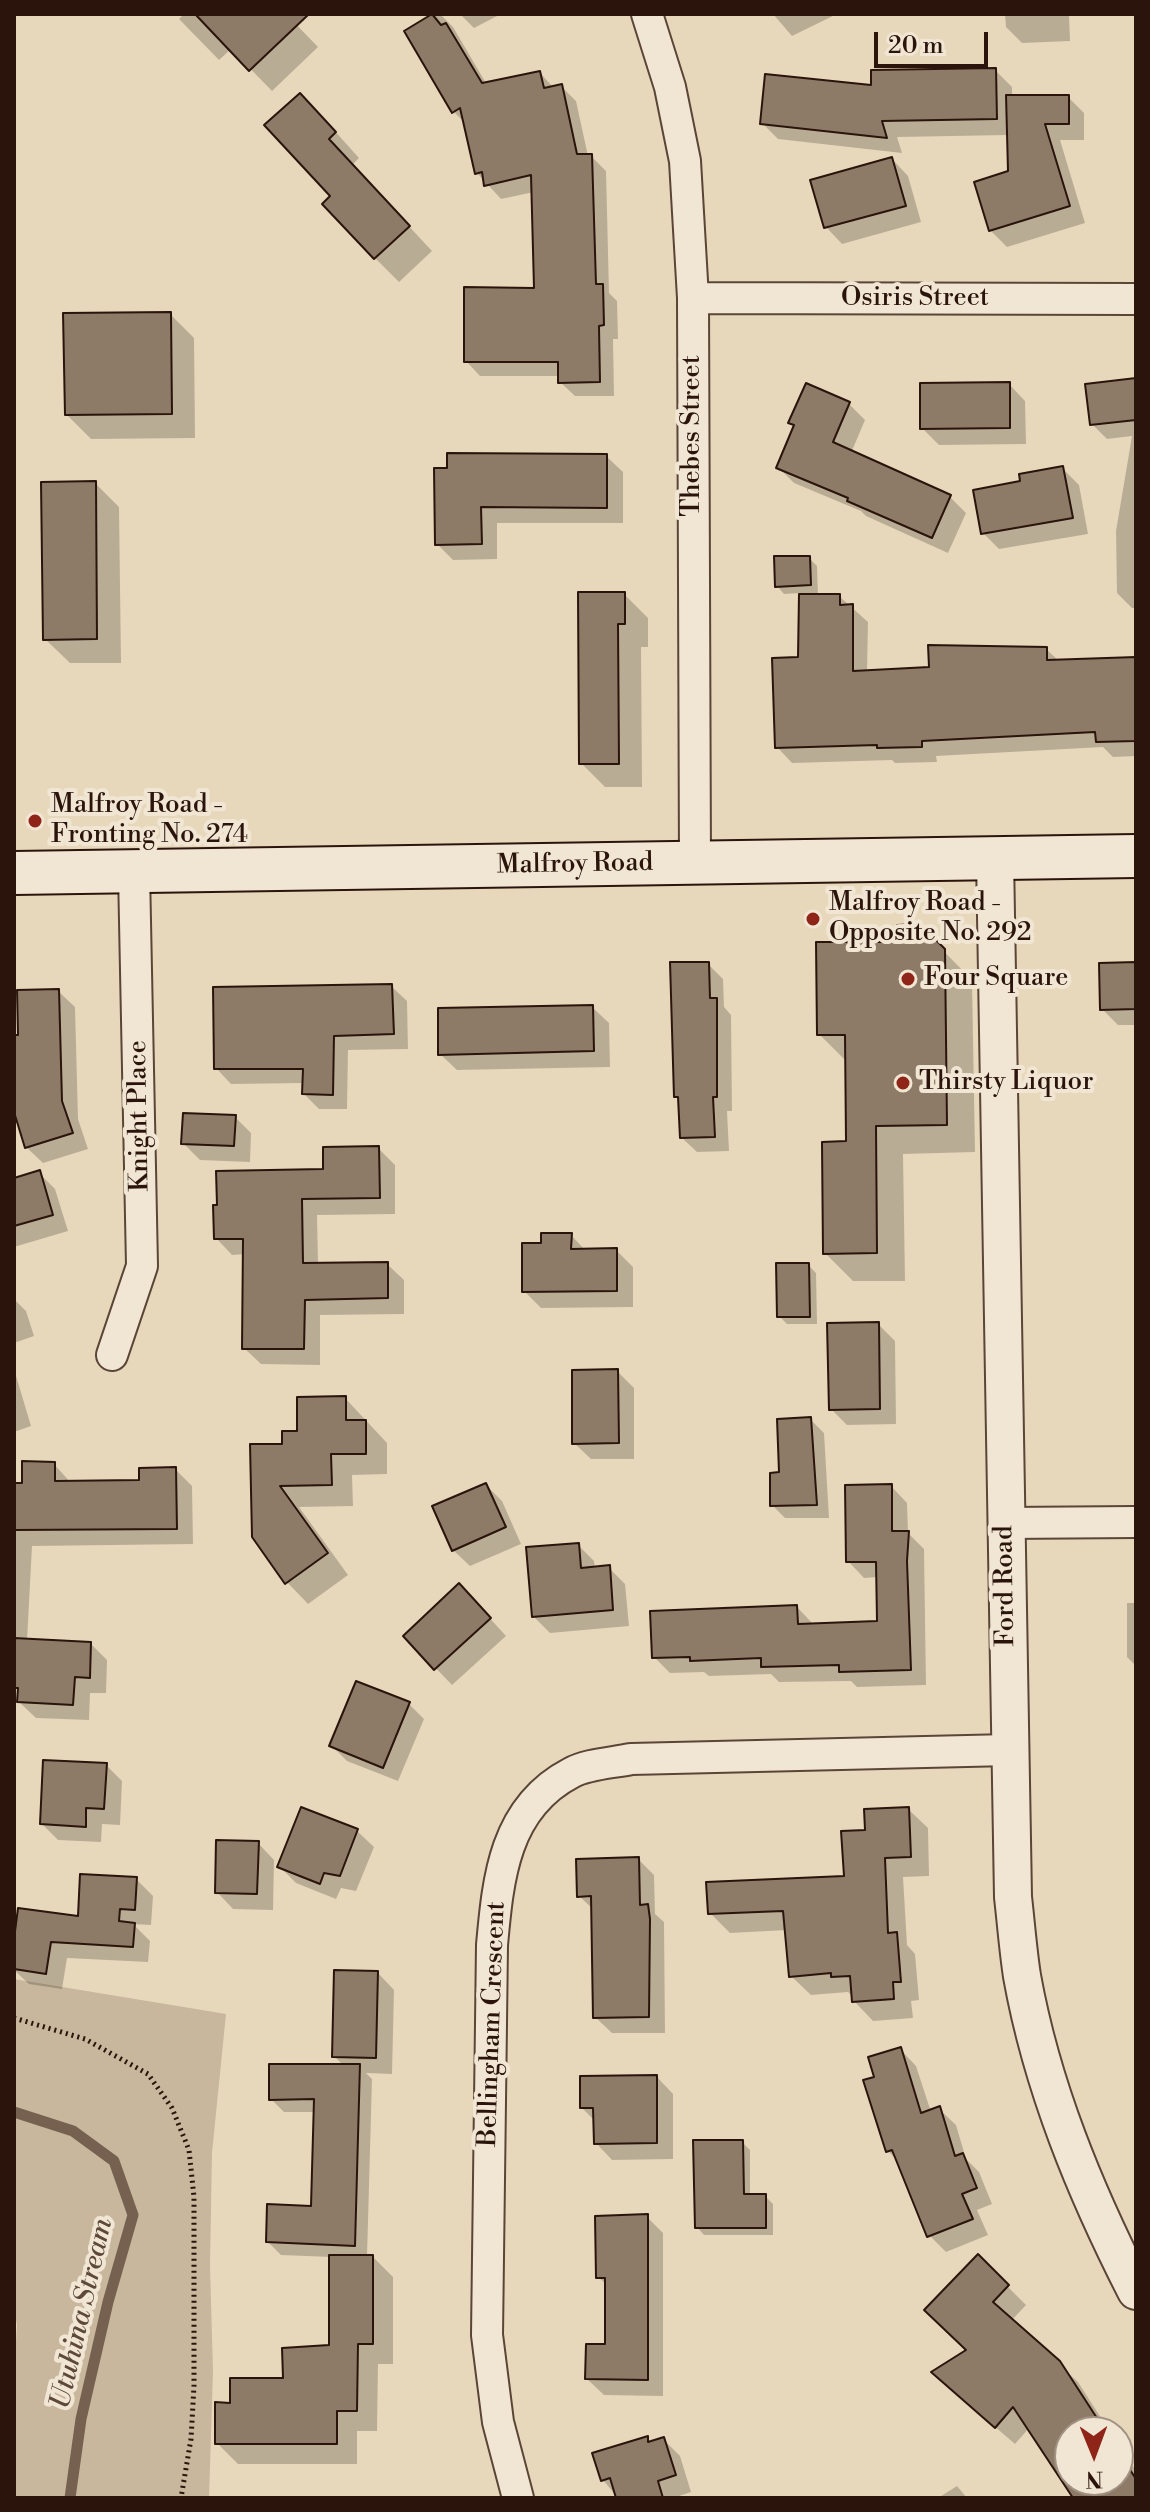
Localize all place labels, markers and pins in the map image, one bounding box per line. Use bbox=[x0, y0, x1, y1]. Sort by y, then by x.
place label: Malfroy Road - Fronting No. 274 bbox=[51, 790, 248, 852]
marker: Malfroy Road - Fronting No. 274 bbox=[26, 812, 44, 830]
place label: Malfroy Road - Opposite No. 292 bbox=[829, 888, 1032, 950]
marker: Malfroy Road - Opposite No. 292 bbox=[804, 910, 822, 928]
place label: Four Square bbox=[924, 963, 1068, 995]
marker: Four Square bbox=[899, 970, 917, 988]
place label: Thirsty Liquor bbox=[919, 1067, 1093, 1099]
marker: Thirsty Liquor bbox=[894, 1074, 912, 1092]

